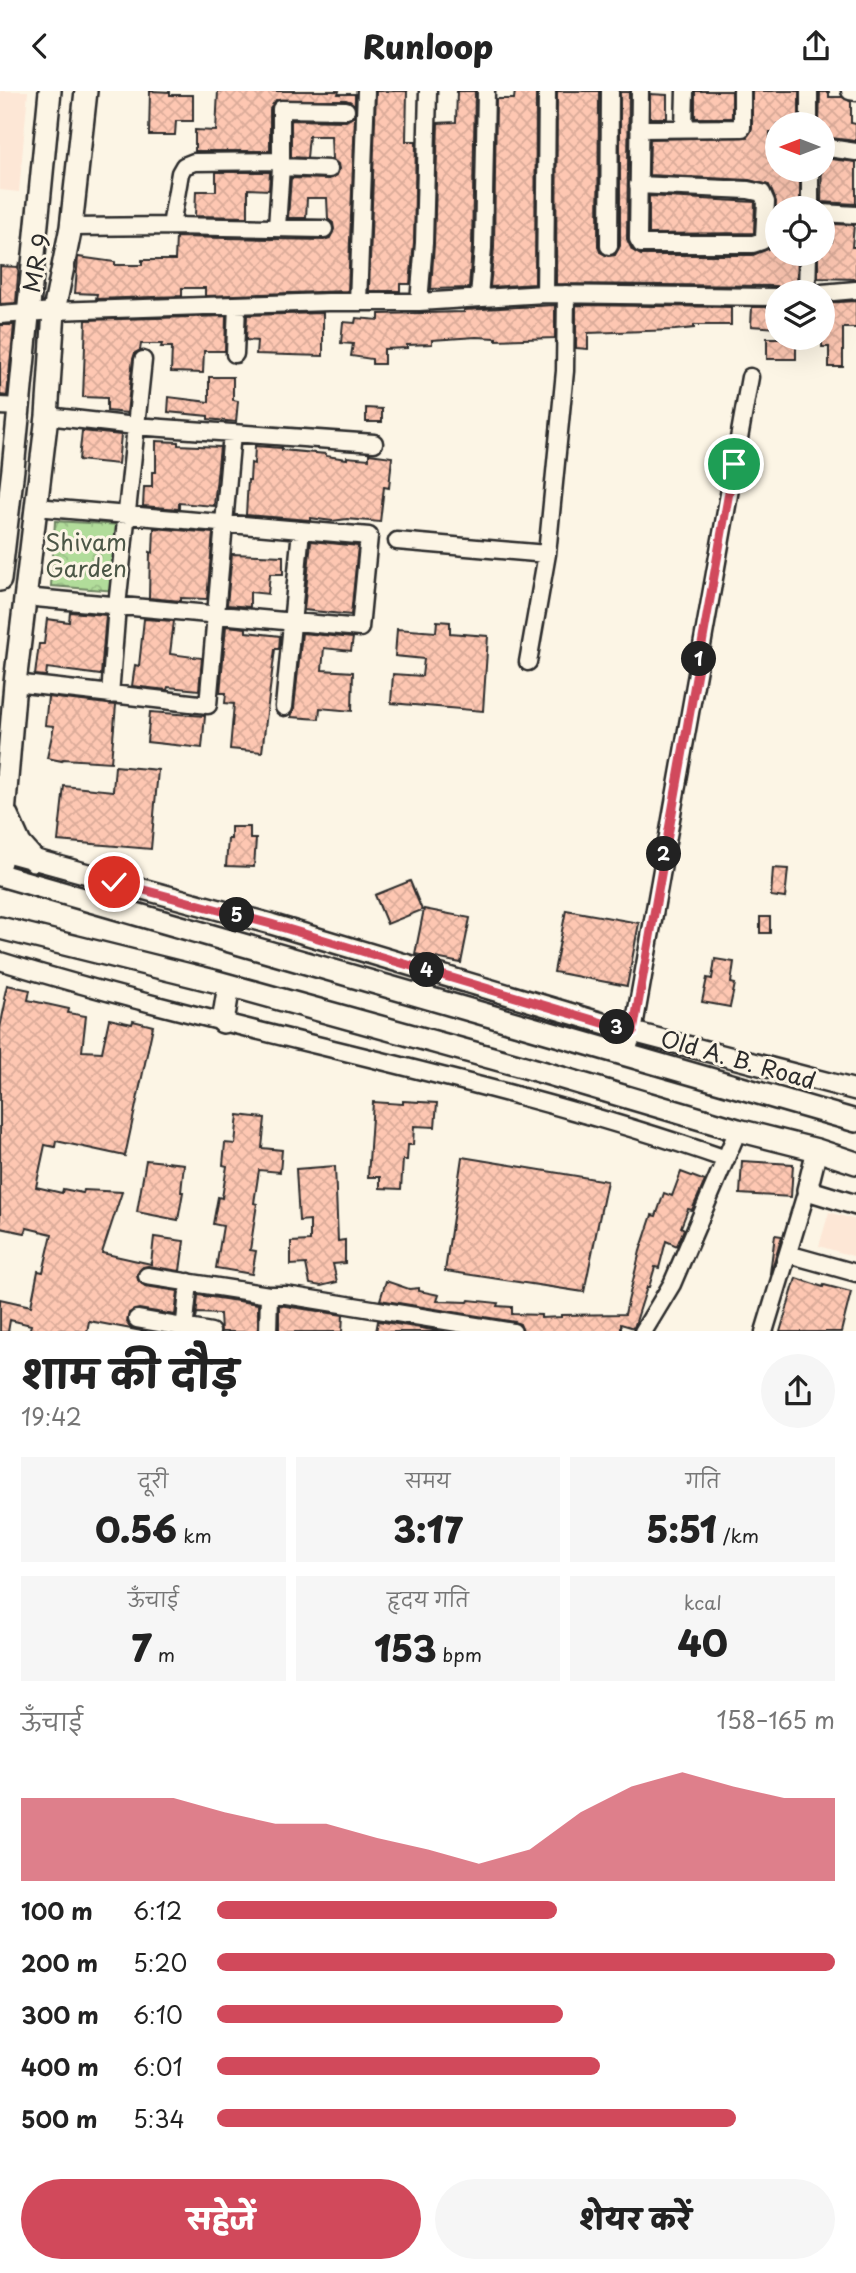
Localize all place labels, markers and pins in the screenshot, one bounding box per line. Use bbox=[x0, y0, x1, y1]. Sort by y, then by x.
pin bbox=[704, 434, 764, 494]
pin: 1 bbox=[682, 641, 716, 677]
pin: 2 bbox=[646, 837, 682, 871]
pin bbox=[84, 852, 144, 912]
pin: 5 bbox=[219, 897, 254, 933]
pin: 4 bbox=[410, 953, 444, 987]
pin: 3 bbox=[600, 1009, 634, 1045]

